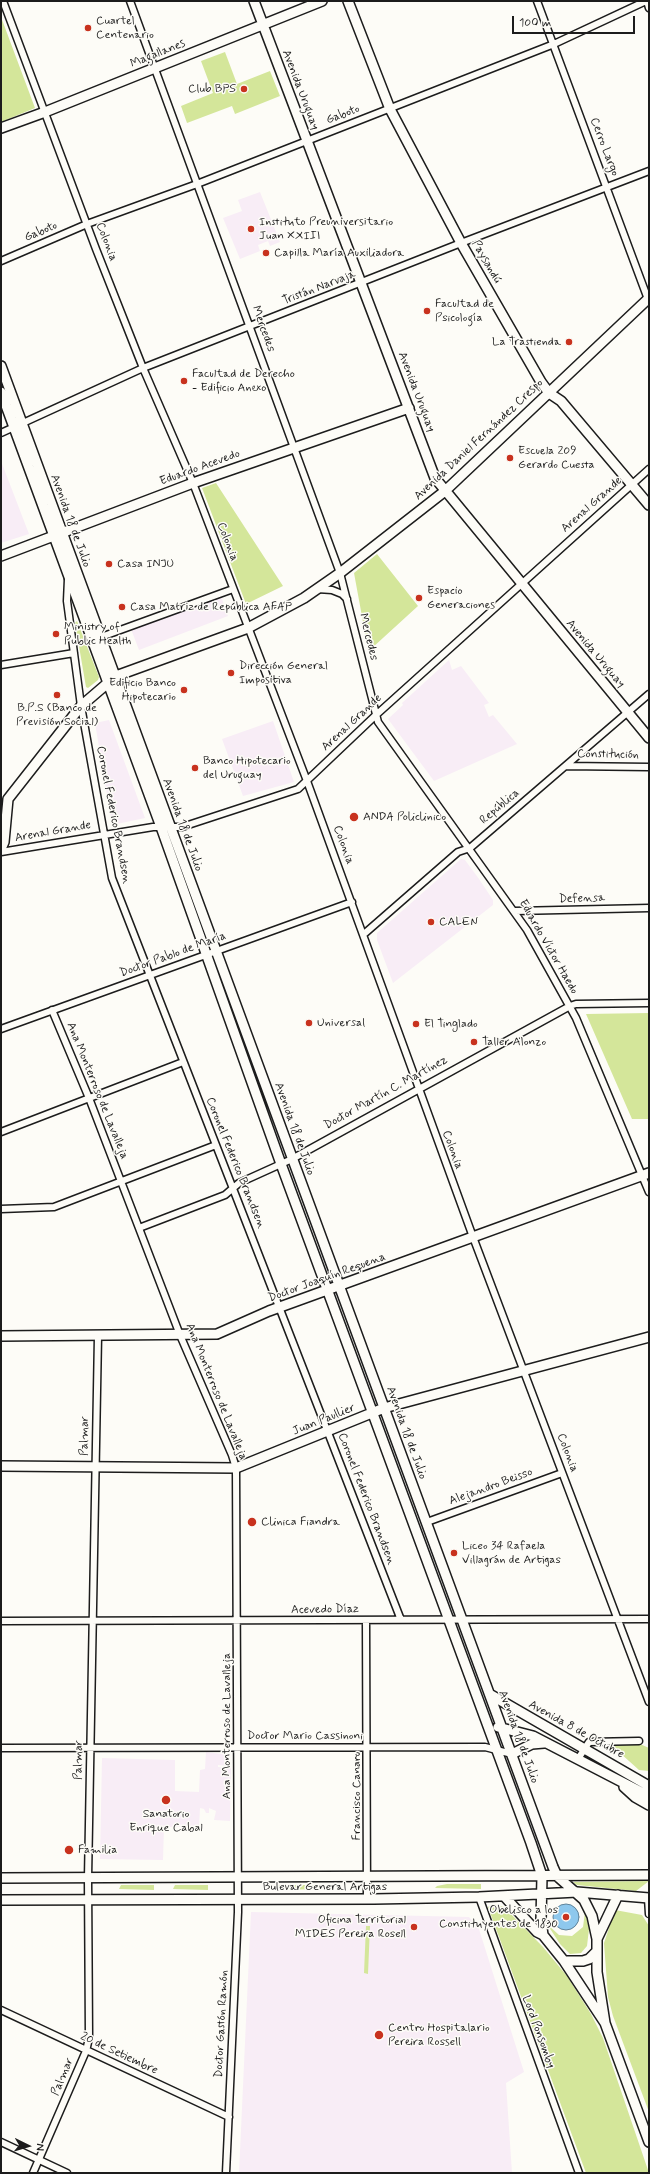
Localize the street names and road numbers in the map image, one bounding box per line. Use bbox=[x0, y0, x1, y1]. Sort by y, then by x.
street label: Magallanes bbox=[128, 36, 188, 72]
street label: Avenida Uruguay bbox=[278, 48, 322, 132]
street label: Gaboto bbox=[324, 102, 362, 128]
street label: Cerro Largo bbox=[586, 116, 622, 178]
street label: Gaboto bbox=[22, 219, 60, 245]
street label: Colonia bbox=[92, 221, 120, 263]
street label: Paysandú bbox=[468, 238, 504, 286]
street label: Tristán Narvaja bbox=[280, 267, 358, 309]
street label: Mercedes bbox=[248, 304, 278, 354]
street label: Avenida Uruguay bbox=[394, 350, 438, 434]
street label: Avenida Daniel Fernández Crespo bbox=[412, 376, 546, 504]
street label: Eduardo Acevedo bbox=[158, 447, 242, 489]
street label: Avenida 18 de Julio bbox=[47, 473, 93, 569]
street label: Arenal Grande bbox=[559, 474, 625, 536]
street label: Colonia bbox=[213, 521, 241, 563]
street label: Mercedes bbox=[355, 612, 381, 662]
street label: Avenida Uruguay bbox=[562, 617, 628, 691]
street label: Arenal Grande bbox=[319, 691, 385, 755]
street label: Coronel Federico Brandsen bbox=[93, 745, 133, 885]
street label: Constitución bbox=[577, 747, 639, 763]
street label: Avenida 18 de Julio bbox=[159, 777, 205, 873]
street label: República bbox=[477, 786, 523, 828]
street label: Arenal Grande bbox=[14, 818, 92, 846]
street label: Colonia bbox=[329, 824, 357, 866]
street label: Defensa bbox=[559, 891, 605, 907]
street label: Eduardo Víctor Haedo bbox=[515, 897, 581, 997]
street label: Doctor Pablo de María bbox=[118, 929, 228, 981]
street label: Ana Monterroso de Lavalleja bbox=[63, 1020, 131, 1162]
street label: Doctor Martín C. Martínez bbox=[322, 1053, 450, 1133]
street label: Avenida 18 de Julio bbox=[271, 1081, 317, 1177]
street label: Coronel Federico Brandsen bbox=[202, 1095, 268, 1231]
street label: Colonia bbox=[438, 1129, 466, 1171]
street label: Doctor Joaquín Requena bbox=[266, 1250, 388, 1306]
street label: Ana Monterroso de Lavalleja bbox=[182, 1321, 250, 1463]
street label: Avenida 18 de Julio bbox=[383, 1385, 429, 1481]
street label: Juan Paullier bbox=[291, 1401, 357, 1439]
street label: Palmar bbox=[77, 1416, 93, 1456]
street label: Coronel Federico Brandsen bbox=[334, 1431, 398, 1567]
street label: Colonia bbox=[553, 1432, 581, 1474]
street label: Alejandro Beisso bbox=[447, 1465, 535, 1509]
street label: Acevedo Díaz bbox=[291, 1602, 359, 1618]
street label: Ana Monterroso de Lavalleja bbox=[220, 1653, 234, 1799]
street label: Avenida 18 de Julio bbox=[495, 1689, 541, 1785]
street label: Avenida 8 de Octubre bbox=[526, 1698, 626, 1762]
street label: Doctor Mario Cassinoni bbox=[247, 1729, 363, 1743]
street label: Palmar bbox=[71, 1740, 87, 1780]
street label: Francisco Canaro bbox=[350, 1752, 364, 1840]
street label: Bulevar General Artigas bbox=[263, 1880, 387, 1894]
street label: Doctor Gastón Ramón bbox=[212, 1970, 232, 2078]
street label: Lord Ponsomby bbox=[518, 1994, 558, 2070]
street label: 20 de Setiembre bbox=[78, 2030, 160, 2078]
street label: Palmar bbox=[49, 2056, 77, 2098]

